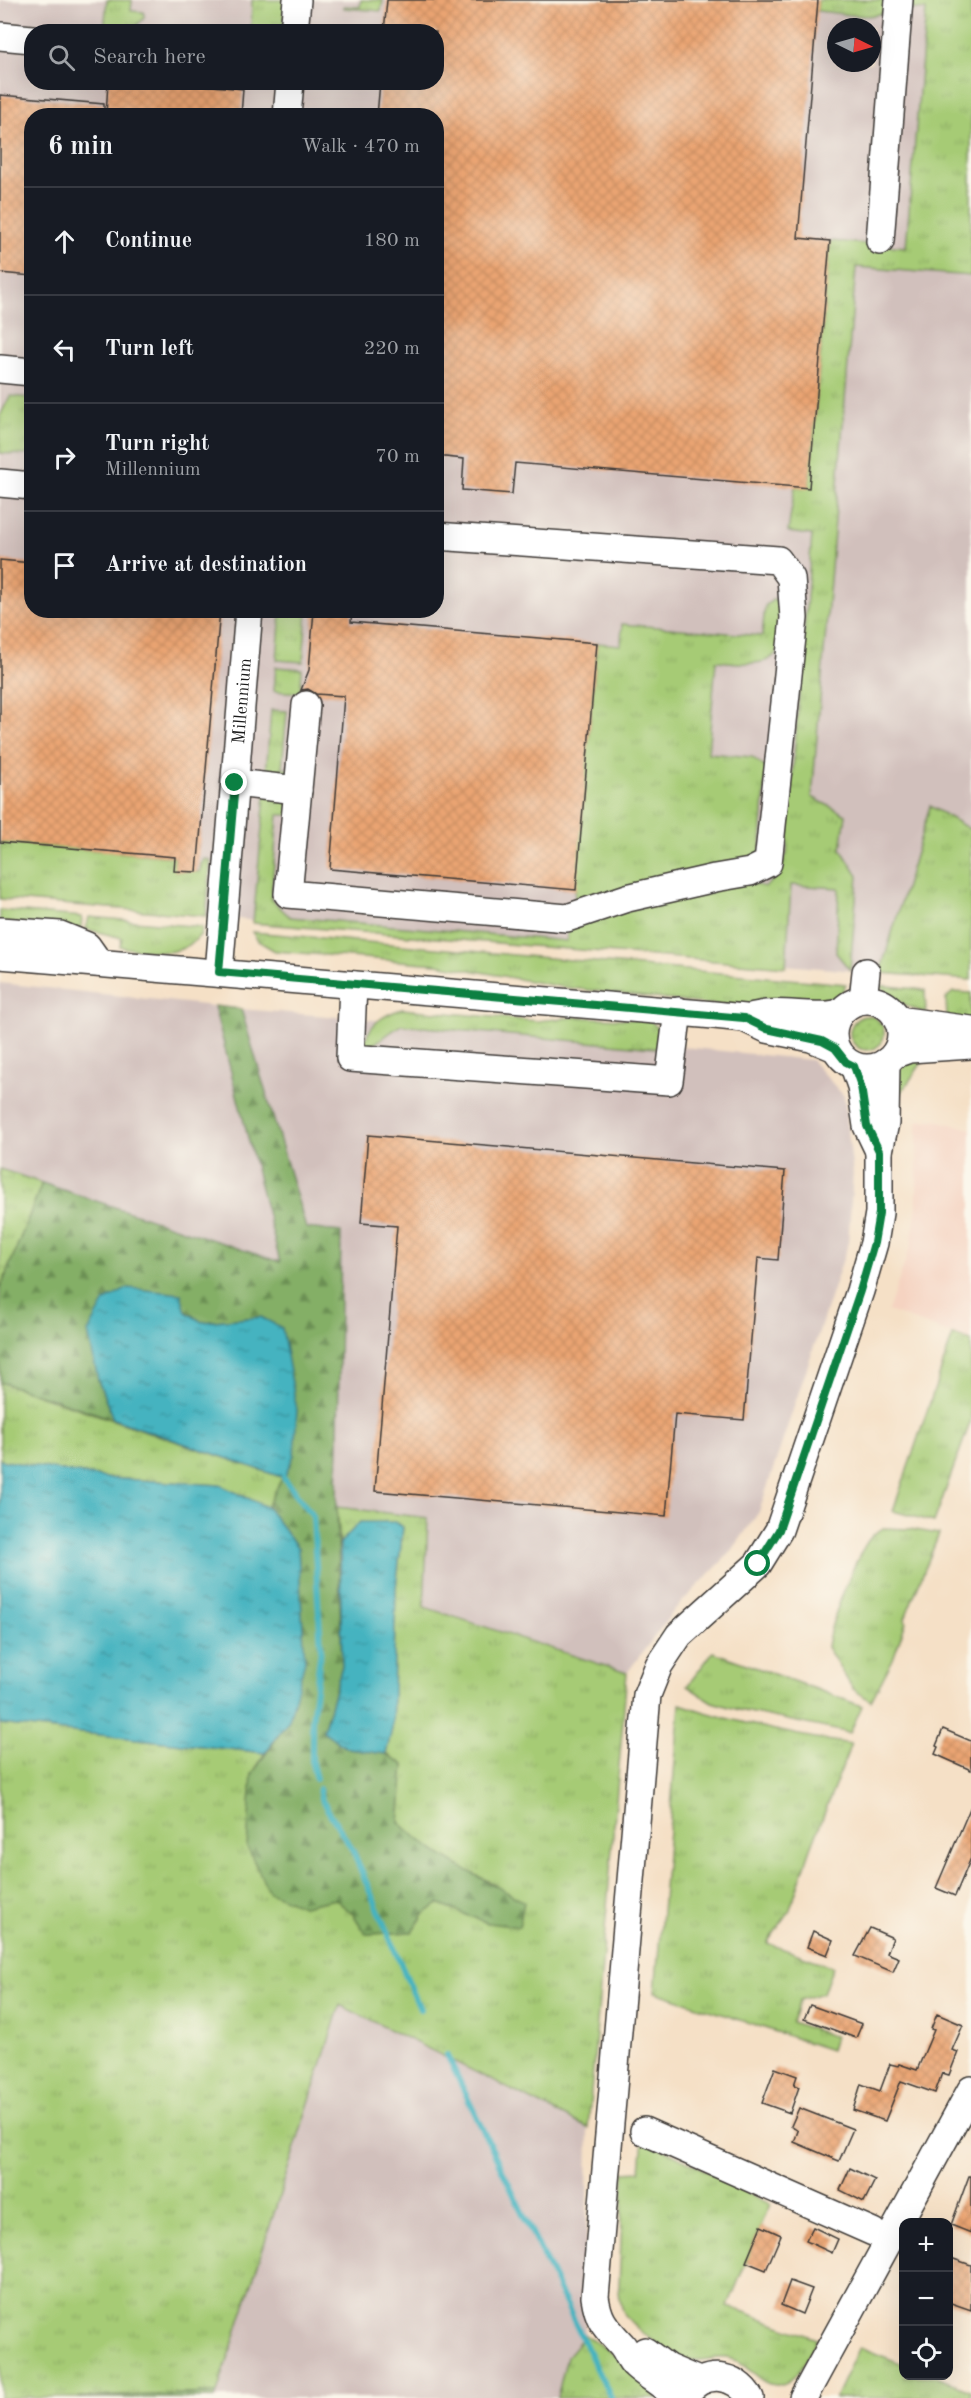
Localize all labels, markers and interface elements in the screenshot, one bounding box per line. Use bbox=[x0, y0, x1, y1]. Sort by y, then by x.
north arrow bbox=[827, 18, 881, 72]
search box bbox=[24, 24, 444, 90]
icon: search bbox=[45, 41, 78, 74]
text: Search here bbox=[93, 46, 206, 68]
text: 6 min bbox=[48, 134, 113, 160]
text: Walk · 470 m bbox=[301, 137, 420, 157]
icon: ahead bbox=[48, 225, 81, 258]
text: Continue bbox=[105, 230, 192, 252]
text: 180 m bbox=[364, 231, 420, 251]
icon: left bbox=[48, 333, 81, 366]
text: Turn left bbox=[105, 338, 194, 360]
text: 220 m bbox=[364, 339, 420, 359]
text: Turn right bbox=[105, 433, 209, 455]
icon: right bbox=[48, 441, 81, 474]
text: 70 m bbox=[375, 447, 420, 467]
text: Millennium bbox=[105, 460, 201, 480]
icon: arrive bbox=[48, 549, 81, 582]
text: Arrive at destination bbox=[105, 554, 307, 576]
street label: Millennium bbox=[230, 657, 255, 745]
route end bbox=[221, 769, 247, 795]
route start bbox=[744, 1550, 770, 1576]
map controls bbox=[899, 2218, 953, 2380]
button: + bbox=[899, 2218, 953, 2272]
button: − bbox=[899, 2272, 953, 2326]
button: locate bbox=[899, 2326, 953, 2380]

